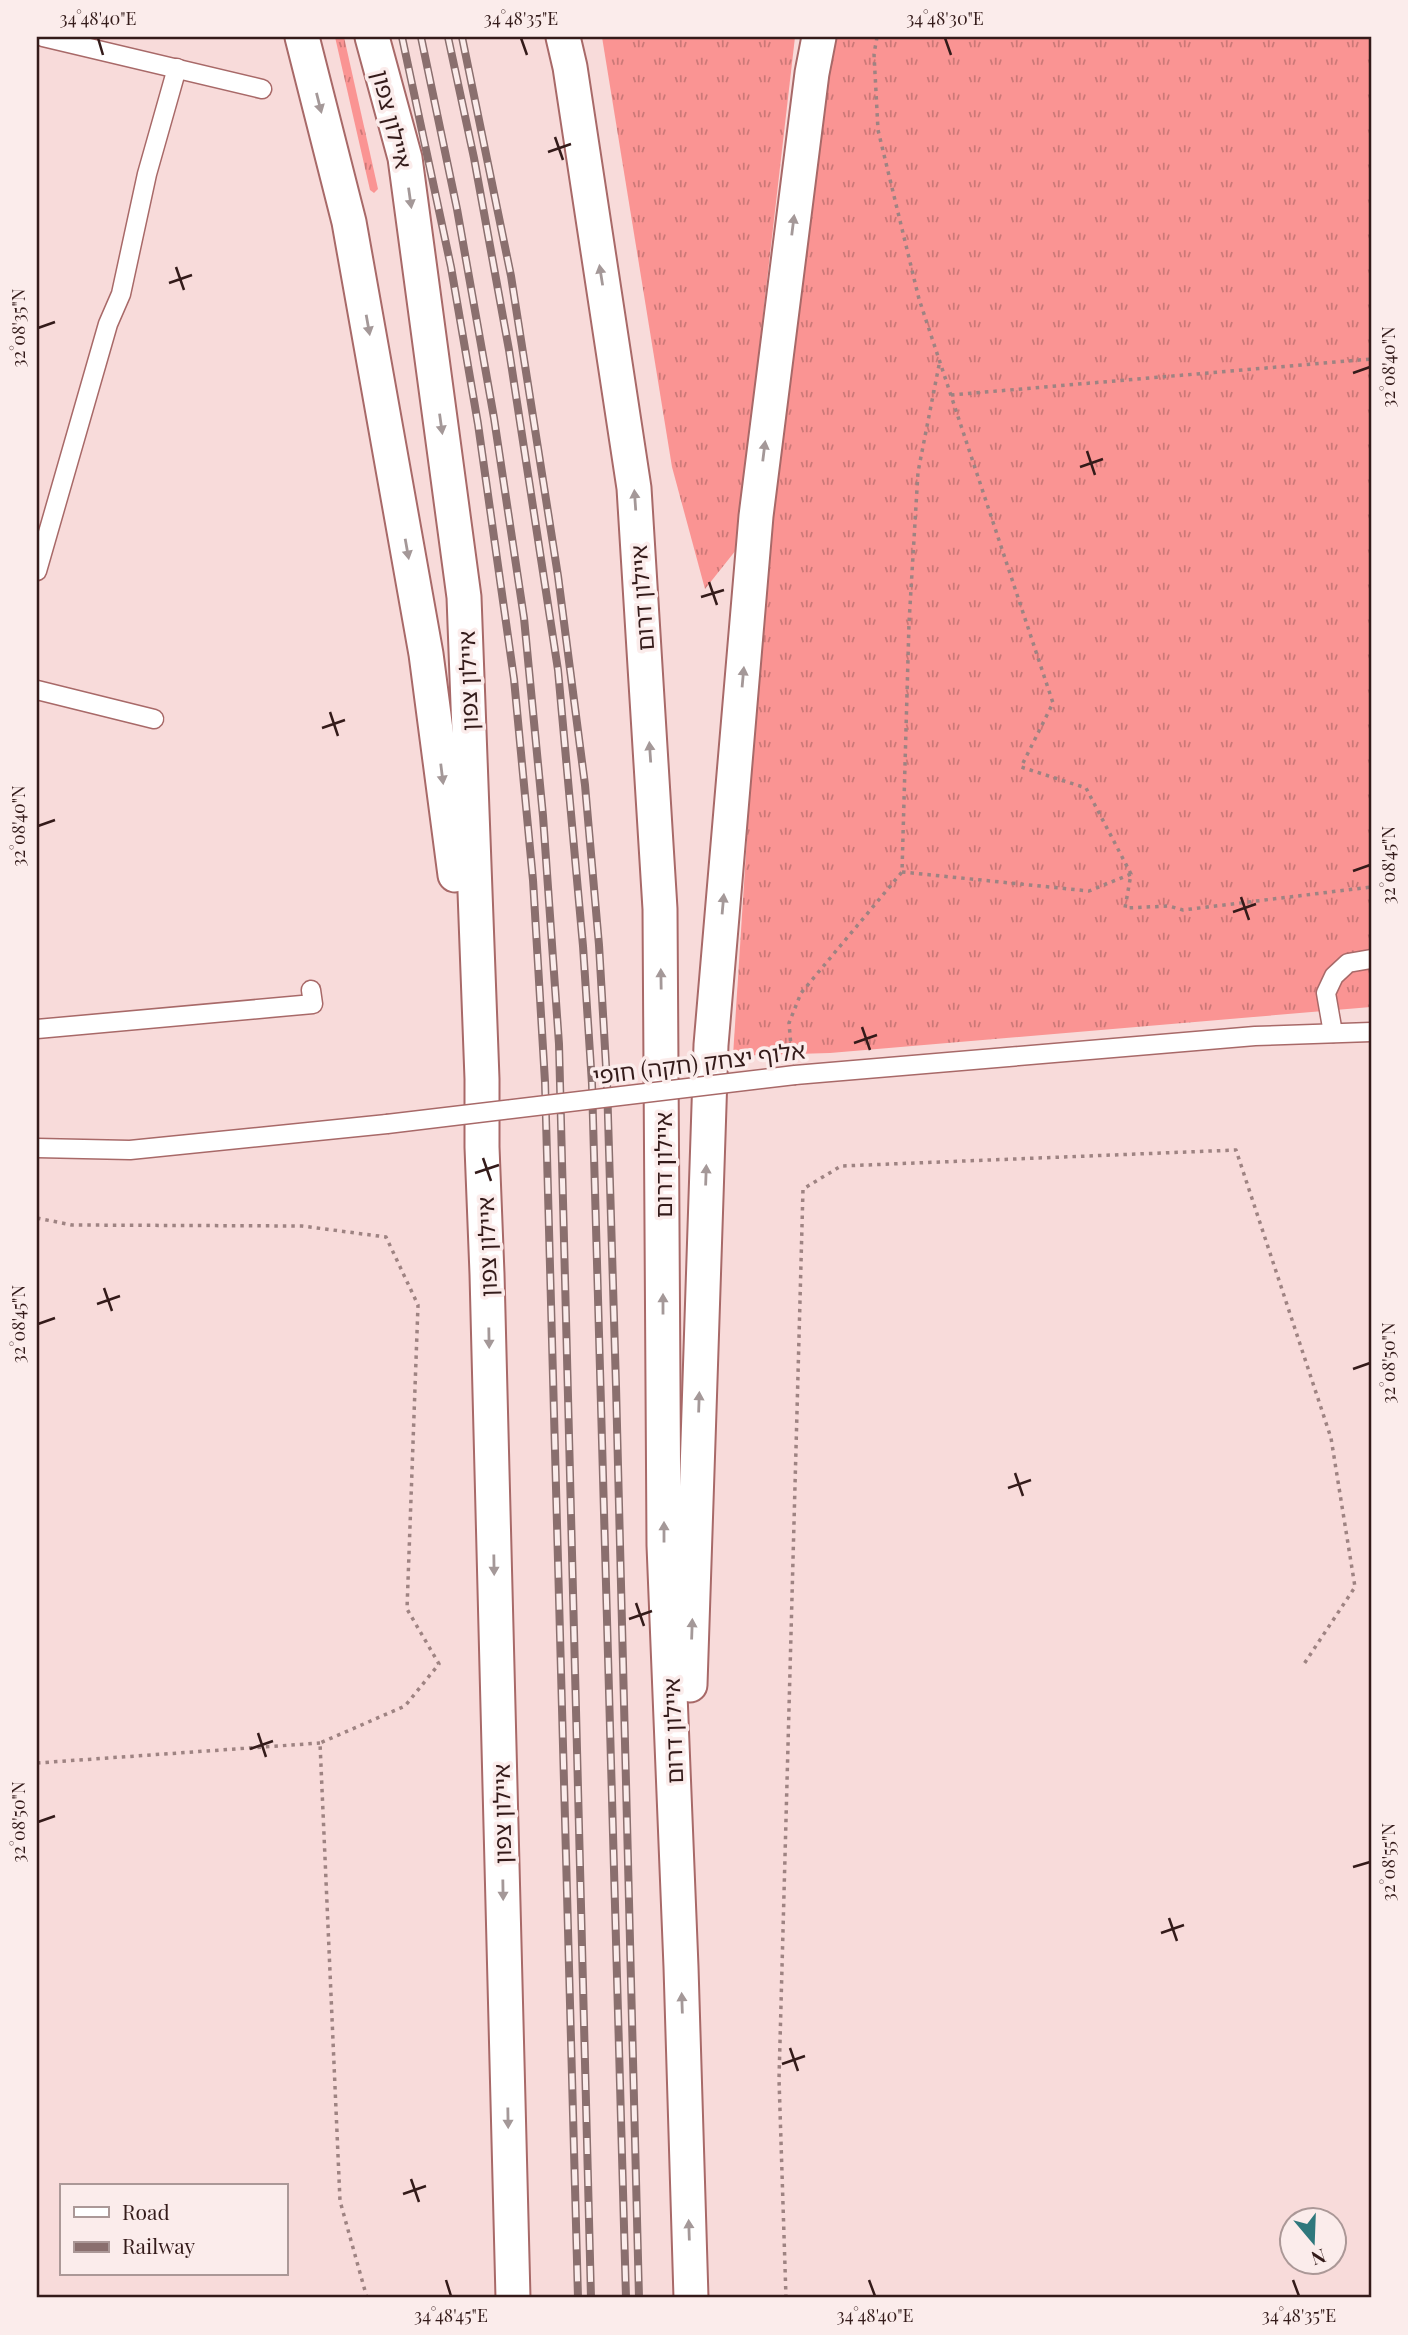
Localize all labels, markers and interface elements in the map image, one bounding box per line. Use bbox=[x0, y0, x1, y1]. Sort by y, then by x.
text: 34°48'40"E bbox=[60, 6, 137, 30]
text: 34°48'35"E bbox=[484, 6, 558, 30]
text: 34°48'30"E bbox=[906, 6, 984, 30]
street label: איילון צפון bbox=[366, 67, 420, 171]
one-way arrow bbox=[314, 92, 325, 114]
one-way arrow bbox=[405, 187, 416, 209]
one-way arrow bbox=[787, 214, 798, 236]
one-way arrow bbox=[596, 264, 607, 286]
text: 32°08'35"N bbox=[6, 288, 30, 367]
one-way arrow bbox=[362, 314, 373, 336]
text: 32°08'40"N bbox=[1376, 326, 1400, 408]
one-way arrow bbox=[435, 413, 446, 435]
one-way arrow bbox=[759, 440, 770, 462]
one-way arrow bbox=[629, 489, 640, 511]
one-way arrow bbox=[402, 538, 413, 560]
street label: איילון דרום bbox=[622, 544, 660, 652]
street label: איילון צפון bbox=[450, 630, 484, 732]
one-way arrow bbox=[738, 666, 749, 688]
one-way arrow bbox=[644, 740, 655, 762]
one-way arrow bbox=[436, 763, 447, 785]
text: 32°08'40"N bbox=[6, 785, 30, 867]
text: 32°08'45"N bbox=[1376, 826, 1400, 904]
one-way arrow bbox=[718, 893, 729, 915]
one-way arrow bbox=[655, 967, 667, 989]
street label: אלוף יצחק (חקה) חופי bbox=[591, 1034, 807, 1090]
street label: איילון דרום bbox=[647, 1112, 678, 1218]
one-way arrow bbox=[701, 1163, 712, 1185]
street label: איילון צפון bbox=[469, 1196, 503, 1298]
text: 32°08'45"N bbox=[6, 1285, 30, 1363]
one-way arrow bbox=[657, 1293, 669, 1315]
text: 32°08'50"N bbox=[1376, 1322, 1400, 1404]
one-way arrow bbox=[483, 1327, 494, 1349]
one-way arrow bbox=[693, 1391, 705, 1413]
one-way arrow bbox=[658, 1520, 670, 1542]
one-way arrow bbox=[489, 1554, 500, 1576]
one-way arrow bbox=[686, 1618, 697, 1640]
street label: איילון דרום bbox=[655, 1678, 689, 1784]
street label: איילון צפון bbox=[485, 1764, 517, 1864]
text: 32°08'50"N bbox=[6, 1781, 30, 1863]
text: 32°08'55"N bbox=[1376, 1823, 1400, 1901]
one-way arrow bbox=[497, 1880, 508, 1902]
one-way arrow bbox=[677, 1991, 688, 2013]
one-way arrow bbox=[503, 2107, 514, 2129]
legend bbox=[60, 2184, 287, 2276]
text: Road bbox=[122, 2197, 170, 2225]
north arrow bbox=[1278, 2206, 1348, 2276]
one-way arrow bbox=[683, 2219, 695, 2241]
text: Railway bbox=[122, 2231, 196, 2259]
text: N bbox=[1308, 2243, 1330, 2273]
text: 34°48'45"E bbox=[414, 2303, 488, 2327]
text: 34°48'40"E bbox=[837, 2303, 914, 2327]
text: 34°48'35"E bbox=[1262, 2303, 1336, 2327]

